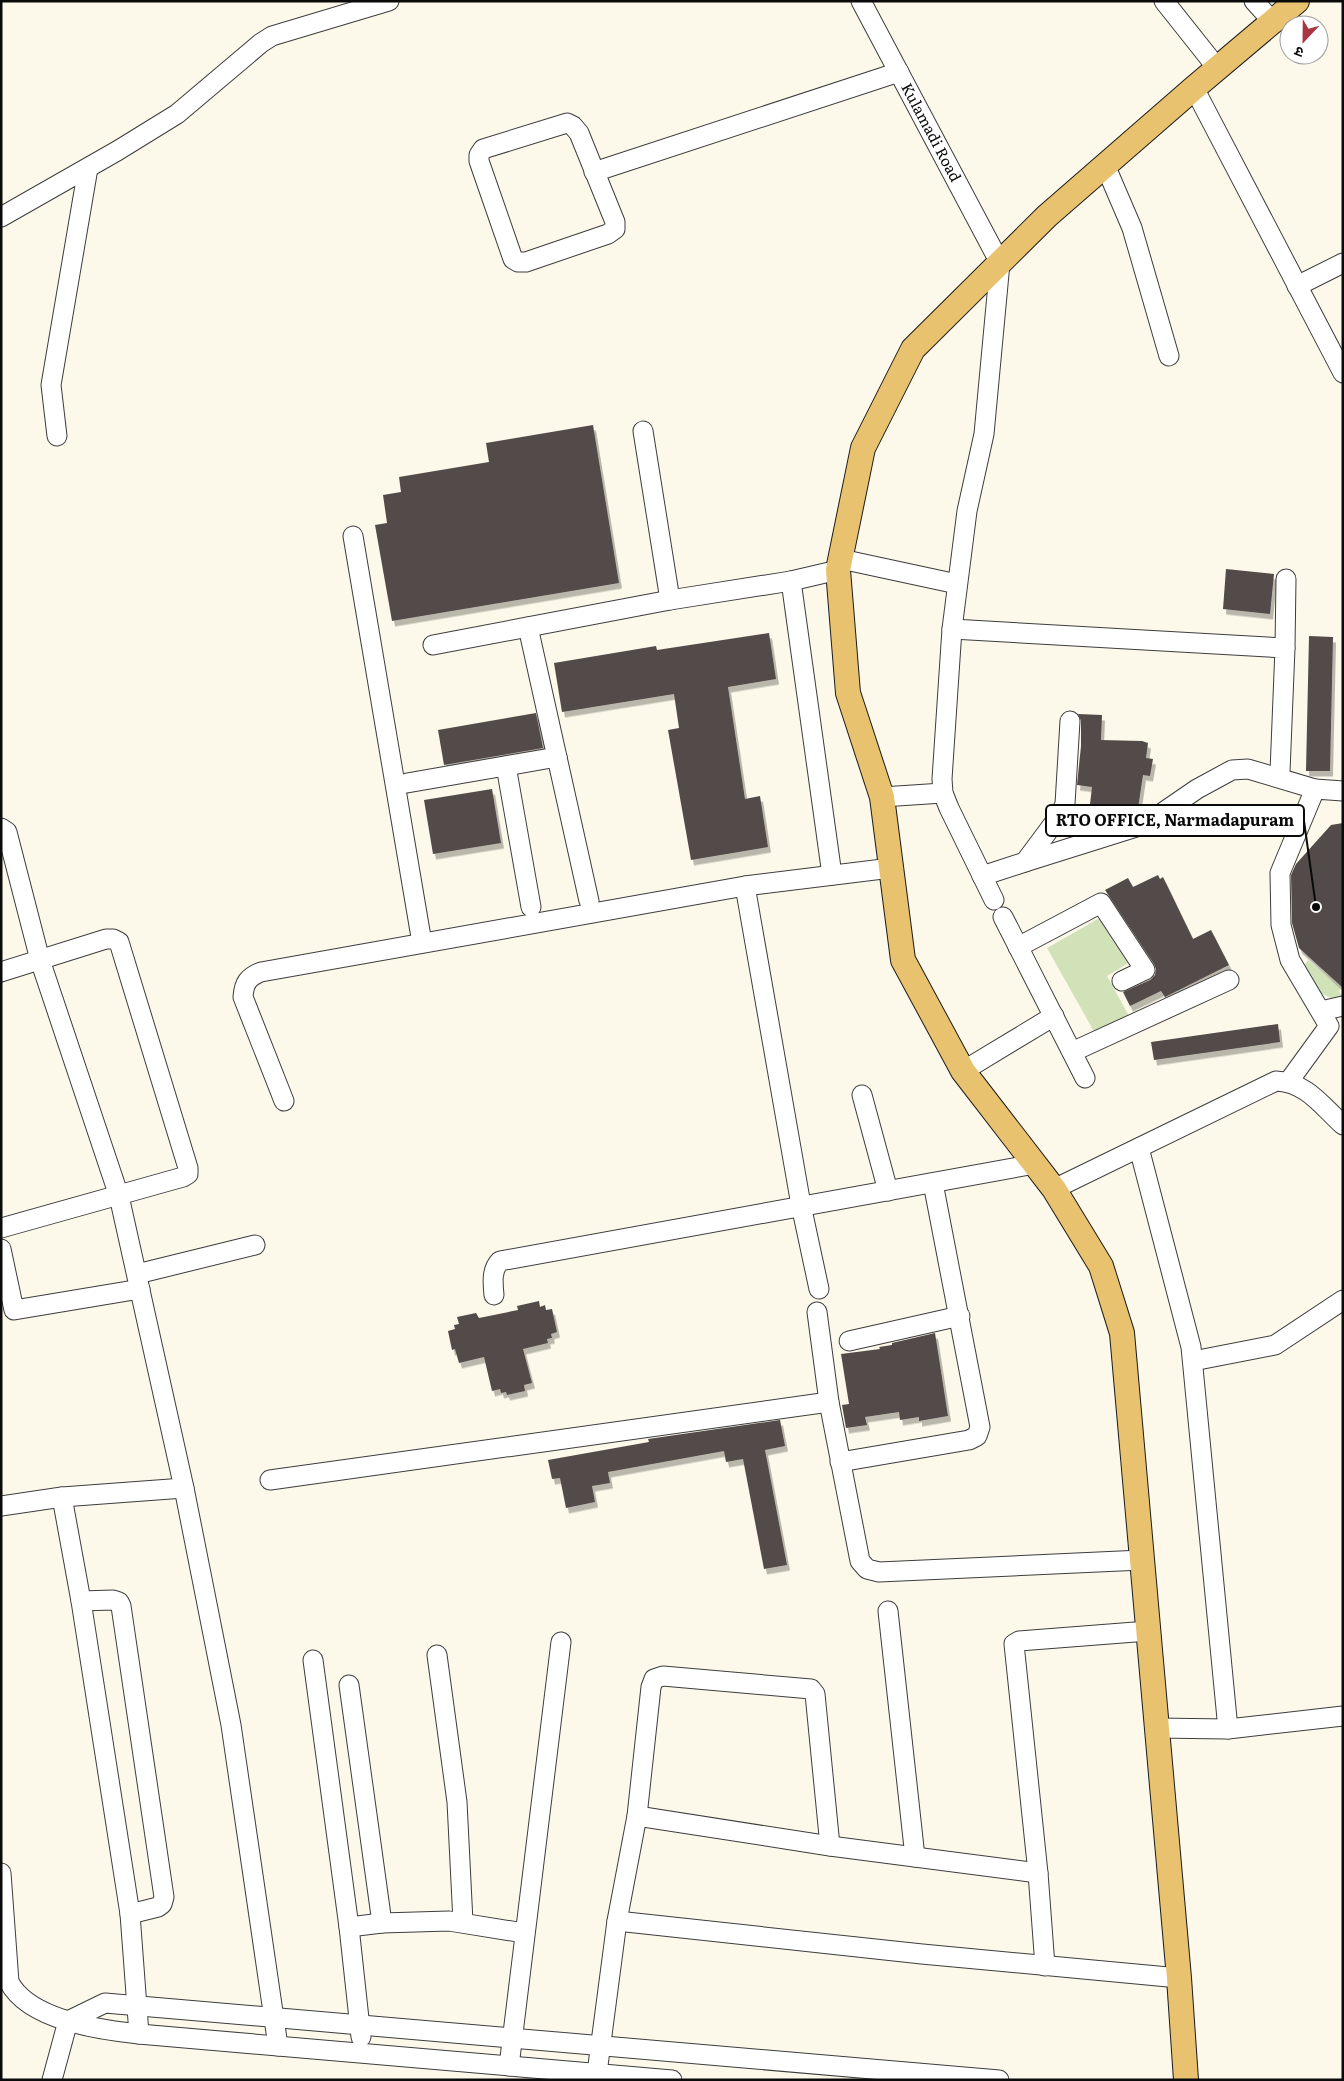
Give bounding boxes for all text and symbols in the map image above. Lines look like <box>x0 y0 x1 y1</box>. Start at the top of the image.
north arrow <box>1279 15 1329 65</box>
text: उ <box>1290 42 1306 64</box>
street label: Kulamadi Road <box>896 78 968 186</box>
callout: RTO OFFICE, Narmadapuram <box>1046 805 1304 836</box>
text: RTO OFFICE, Narmadapuram <box>1056 807 1294 831</box>

